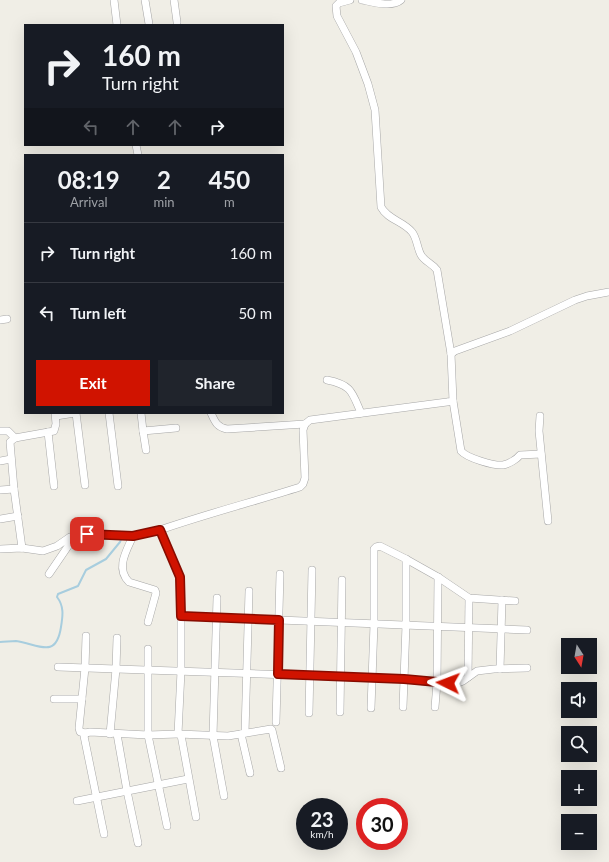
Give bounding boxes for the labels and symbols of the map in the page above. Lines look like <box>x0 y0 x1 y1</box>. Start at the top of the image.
pin <box>70 517 104 551</box>
north arrow <box>561 638 597 674</box>
position arrow <box>427 662 469 704</box>
speed limit sign: 30 <box>356 798 408 850</box>

